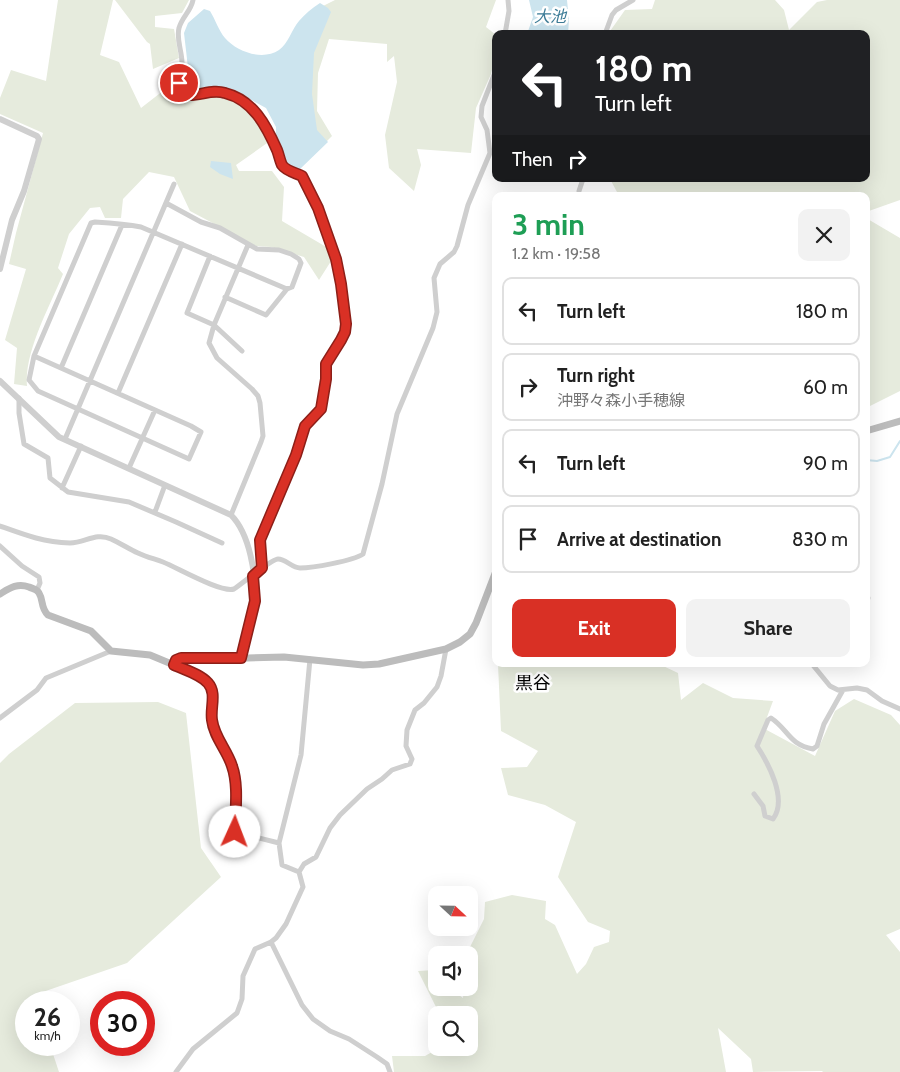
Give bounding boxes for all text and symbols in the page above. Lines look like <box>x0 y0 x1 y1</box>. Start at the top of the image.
water label: 大池 <box>534 7 568 26</box>
text: 180 m <box>595 47 692 90</box>
icon: left <box>512 50 577 115</box>
pin <box>158 62 200 104</box>
icon: arrive <box>165 69 193 97</box>
text: Turn left <box>595 90 672 117</box>
icon: right <box>563 145 591 173</box>
text: Then <box>512 148 553 171</box>
text: 3 min <box>512 206 585 243</box>
button: close <box>798 209 850 261</box>
text: 1.2 km · 19:58 <box>512 244 601 263</box>
icon: left <box>514 297 542 325</box>
text: Turn left <box>557 300 625 323</box>
text: 180 m <box>796 300 848 323</box>
text: Turn right <box>557 364 635 387</box>
icon: right <box>514 373 542 401</box>
text: 60 m <box>803 376 848 399</box>
text: 沖野々森小手穂線 <box>557 391 685 410</box>
icon: left <box>514 449 542 477</box>
text: Turn left <box>557 452 625 475</box>
text: 90 m <box>803 452 848 475</box>
icon: arrive <box>514 525 542 553</box>
text: Arrive at destination <box>557 528 721 551</box>
text: 830 m <box>792 528 848 551</box>
button: Exit <box>512 599 676 657</box>
button: Share <box>686 599 850 657</box>
district label: 黒谷 <box>515 672 551 694</box>
position arrow <box>208 805 260 857</box>
north arrow <box>428 886 478 936</box>
map controls <box>428 886 478 1056</box>
button: sound <box>428 946 478 996</box>
speed limit sign: 30 <box>90 991 155 1056</box>
text: 26 <box>34 1002 61 1032</box>
button: search <box>428 1006 478 1056</box>
text: km/h <box>34 1028 61 1043</box>

